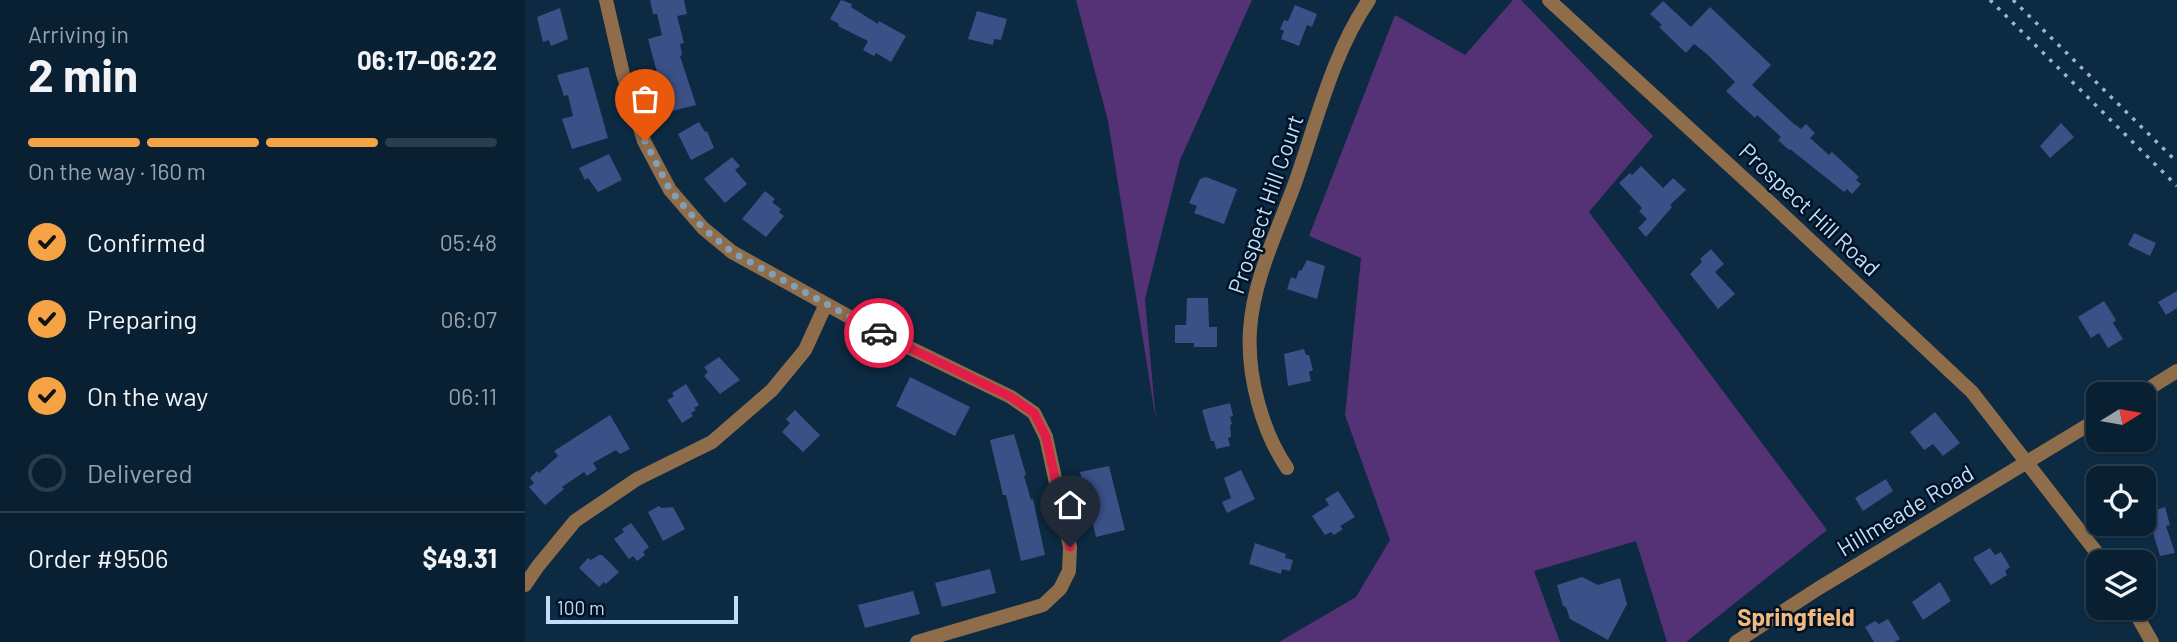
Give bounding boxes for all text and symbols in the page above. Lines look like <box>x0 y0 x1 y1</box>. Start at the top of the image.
text: Arriving in <box>28 20 129 48</box>
text: 06:17–06:22 <box>357 44 497 75</box>
text: 2 min <box>28 46 138 101</box>
pin <box>615 69 675 141</box>
icon: bag <box>626 80 664 118</box>
street label: Prospect Hill Court <box>1221 111 1309 297</box>
street label: Prospect Hill Road <box>1734 137 1886 281</box>
text: On the way · 160 m <box>28 157 206 185</box>
icon: check <box>28 223 66 261</box>
text: Confirmed <box>87 226 206 257</box>
text: 05:48 <box>440 228 497 256</box>
courier <box>844 298 914 368</box>
icon: check <box>28 300 66 338</box>
text: Preparing <box>87 303 197 334</box>
text: 06:07 <box>440 305 497 333</box>
icon: car <box>860 314 898 352</box>
icon: check <box>28 377 66 415</box>
text: On the way <box>87 380 208 411</box>
text: 06:11 <box>448 382 497 410</box>
north arrow <box>2086 382 2156 452</box>
map controls <box>2086 382 2156 620</box>
text: Delivered <box>87 457 193 488</box>
street label: Hillmeade Road <box>1832 458 1978 562</box>
button: locate <box>2086 466 2156 536</box>
pin <box>1040 475 1100 547</box>
icon: home <box>1051 486 1089 524</box>
text: Order #9506 <box>28 542 168 573</box>
text: $49.31 <box>422 542 497 573</box>
button: layers <box>2086 550 2156 620</box>
scale bar <box>546 593 739 625</box>
text: 100 m <box>557 596 605 619</box>
district label: Springfield <box>1737 602 1855 631</box>

